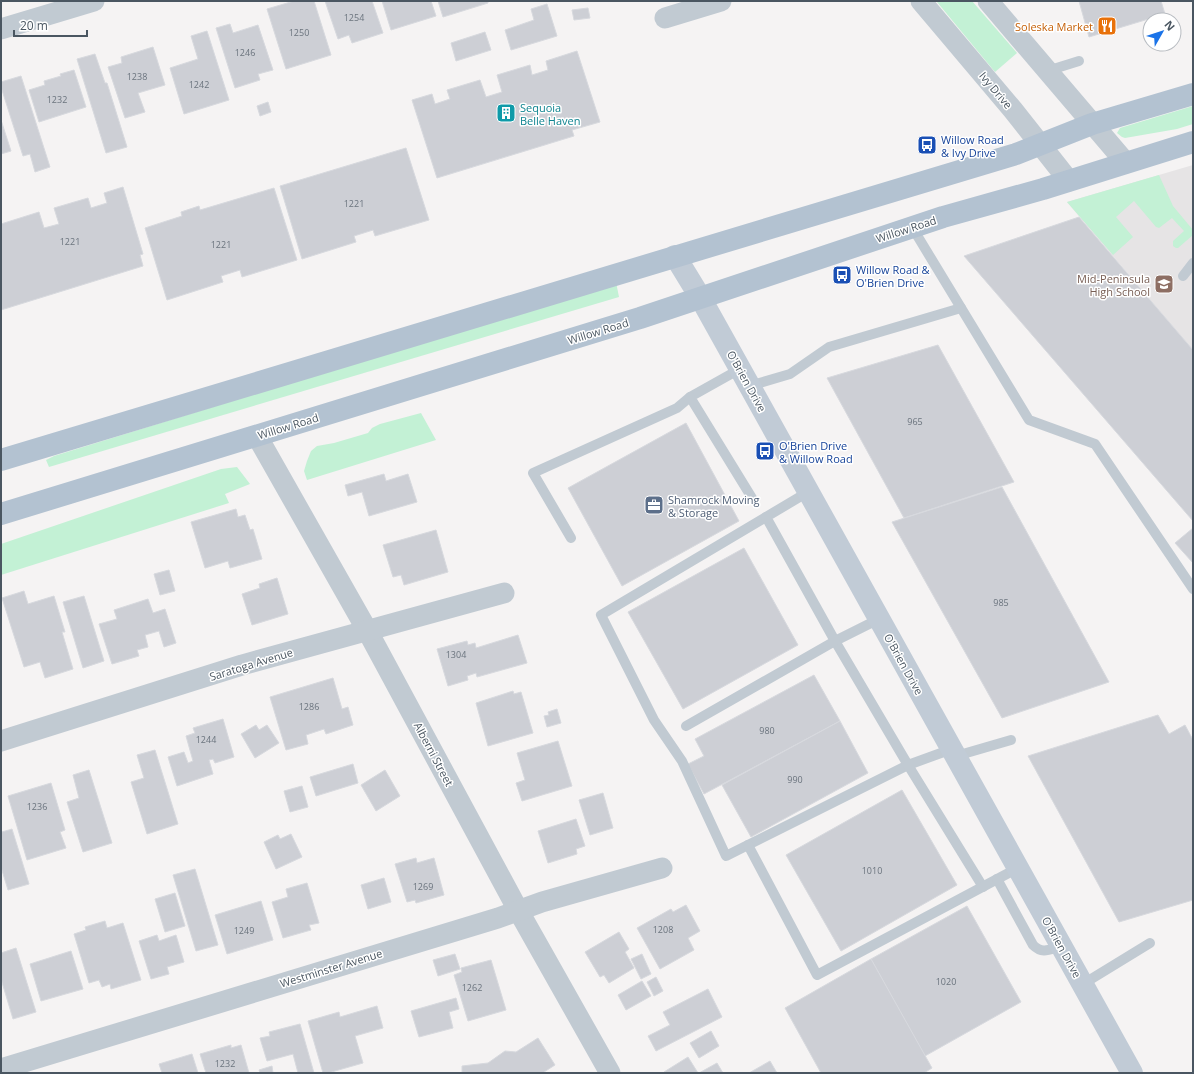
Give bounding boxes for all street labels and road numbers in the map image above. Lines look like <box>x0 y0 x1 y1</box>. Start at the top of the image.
street label: Ivy Drive <box>976 68 1016 112</box>
street label: Willow Road <box>874 212 938 246</box>
street label: Willow Road <box>566 315 630 347</box>
street label: O'Brien Drive <box>724 348 770 414</box>
street label: Willow Road <box>256 410 320 442</box>
street label: O'Brien Drive <box>881 631 927 697</box>
street label: Saratoga Avenue <box>207 644 295 684</box>
street label: Alberni Street <box>411 719 457 789</box>
street label: O'Brien Drive <box>1039 914 1085 980</box>
street label: Westminster Avenue <box>278 945 384 991</box>

